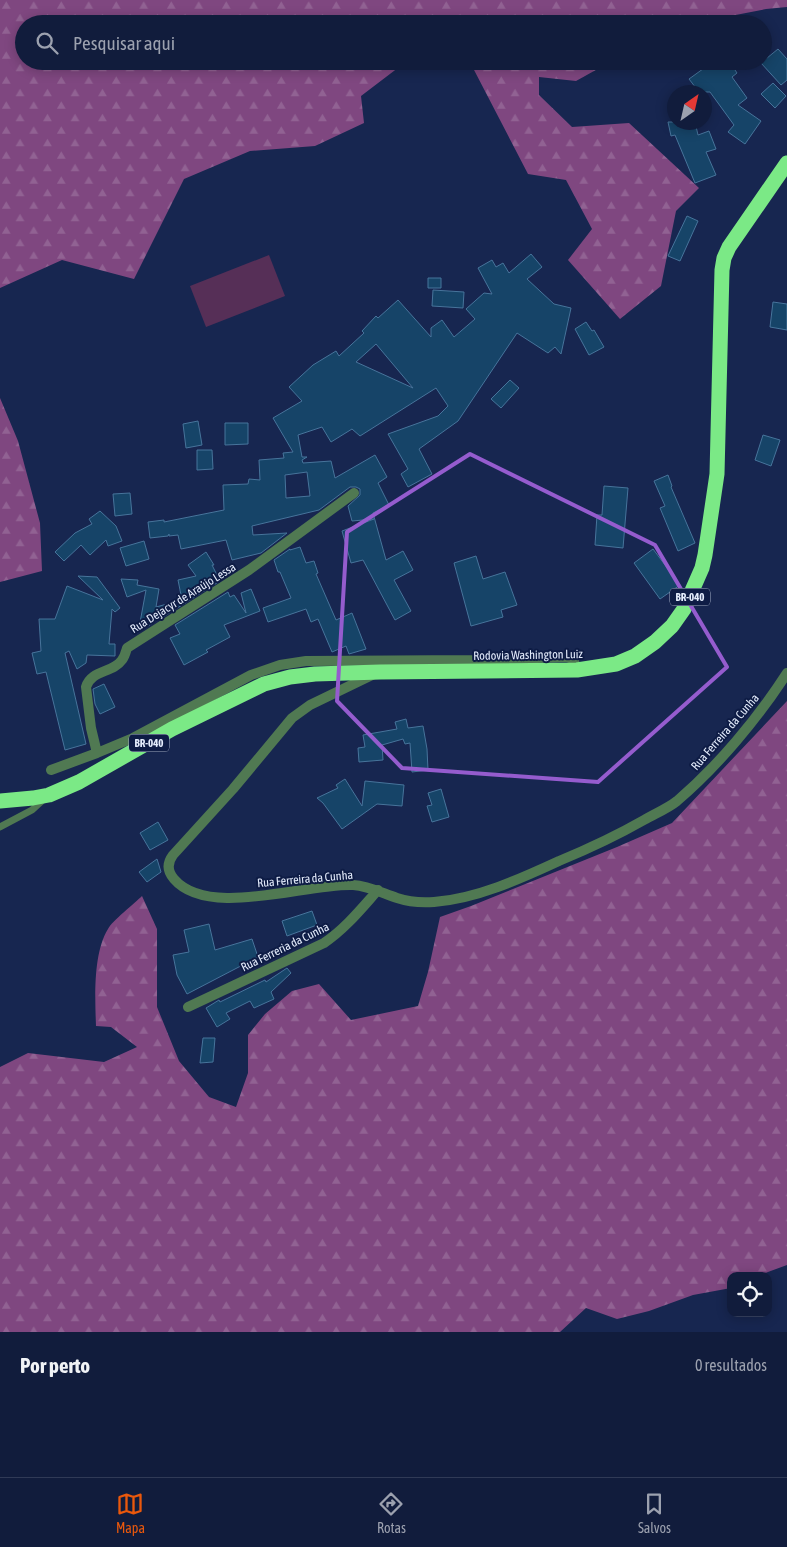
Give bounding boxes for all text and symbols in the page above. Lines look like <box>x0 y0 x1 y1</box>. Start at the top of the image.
search box <box>15 15 772 70</box>
icon: search <box>33 29 61 57</box>
text: Pesquisar aqui <box>73 32 175 54</box>
north arrow <box>667 85 712 130</box>
street label: Rua Dejacyr de Araújo Lessa <box>128 560 238 636</box>
road number: BR-040 <box>670 588 710 606</box>
street label: Rodovia Washington Luiz <box>473 647 584 663</box>
street label: Rua Ferreira da Cunha <box>688 691 762 773</box>
road number: BR-040 <box>129 734 169 751</box>
street label: Rua Ferreira da Cunha <box>256 868 354 890</box>
street label: Rua Ferreria da Cunha <box>239 920 331 974</box>
map controls <box>727 1272 772 1317</box>
button: locate <box>727 1272 772 1317</box>
text: Por perto <box>20 1353 90 1377</box>
text: 0 resultados <box>695 1356 767 1374</box>
tab: Mapa <box>116 1490 145 1536</box>
tab: Rotas <box>377 1490 406 1536</box>
tab: Salvos <box>638 1490 671 1536</box>

